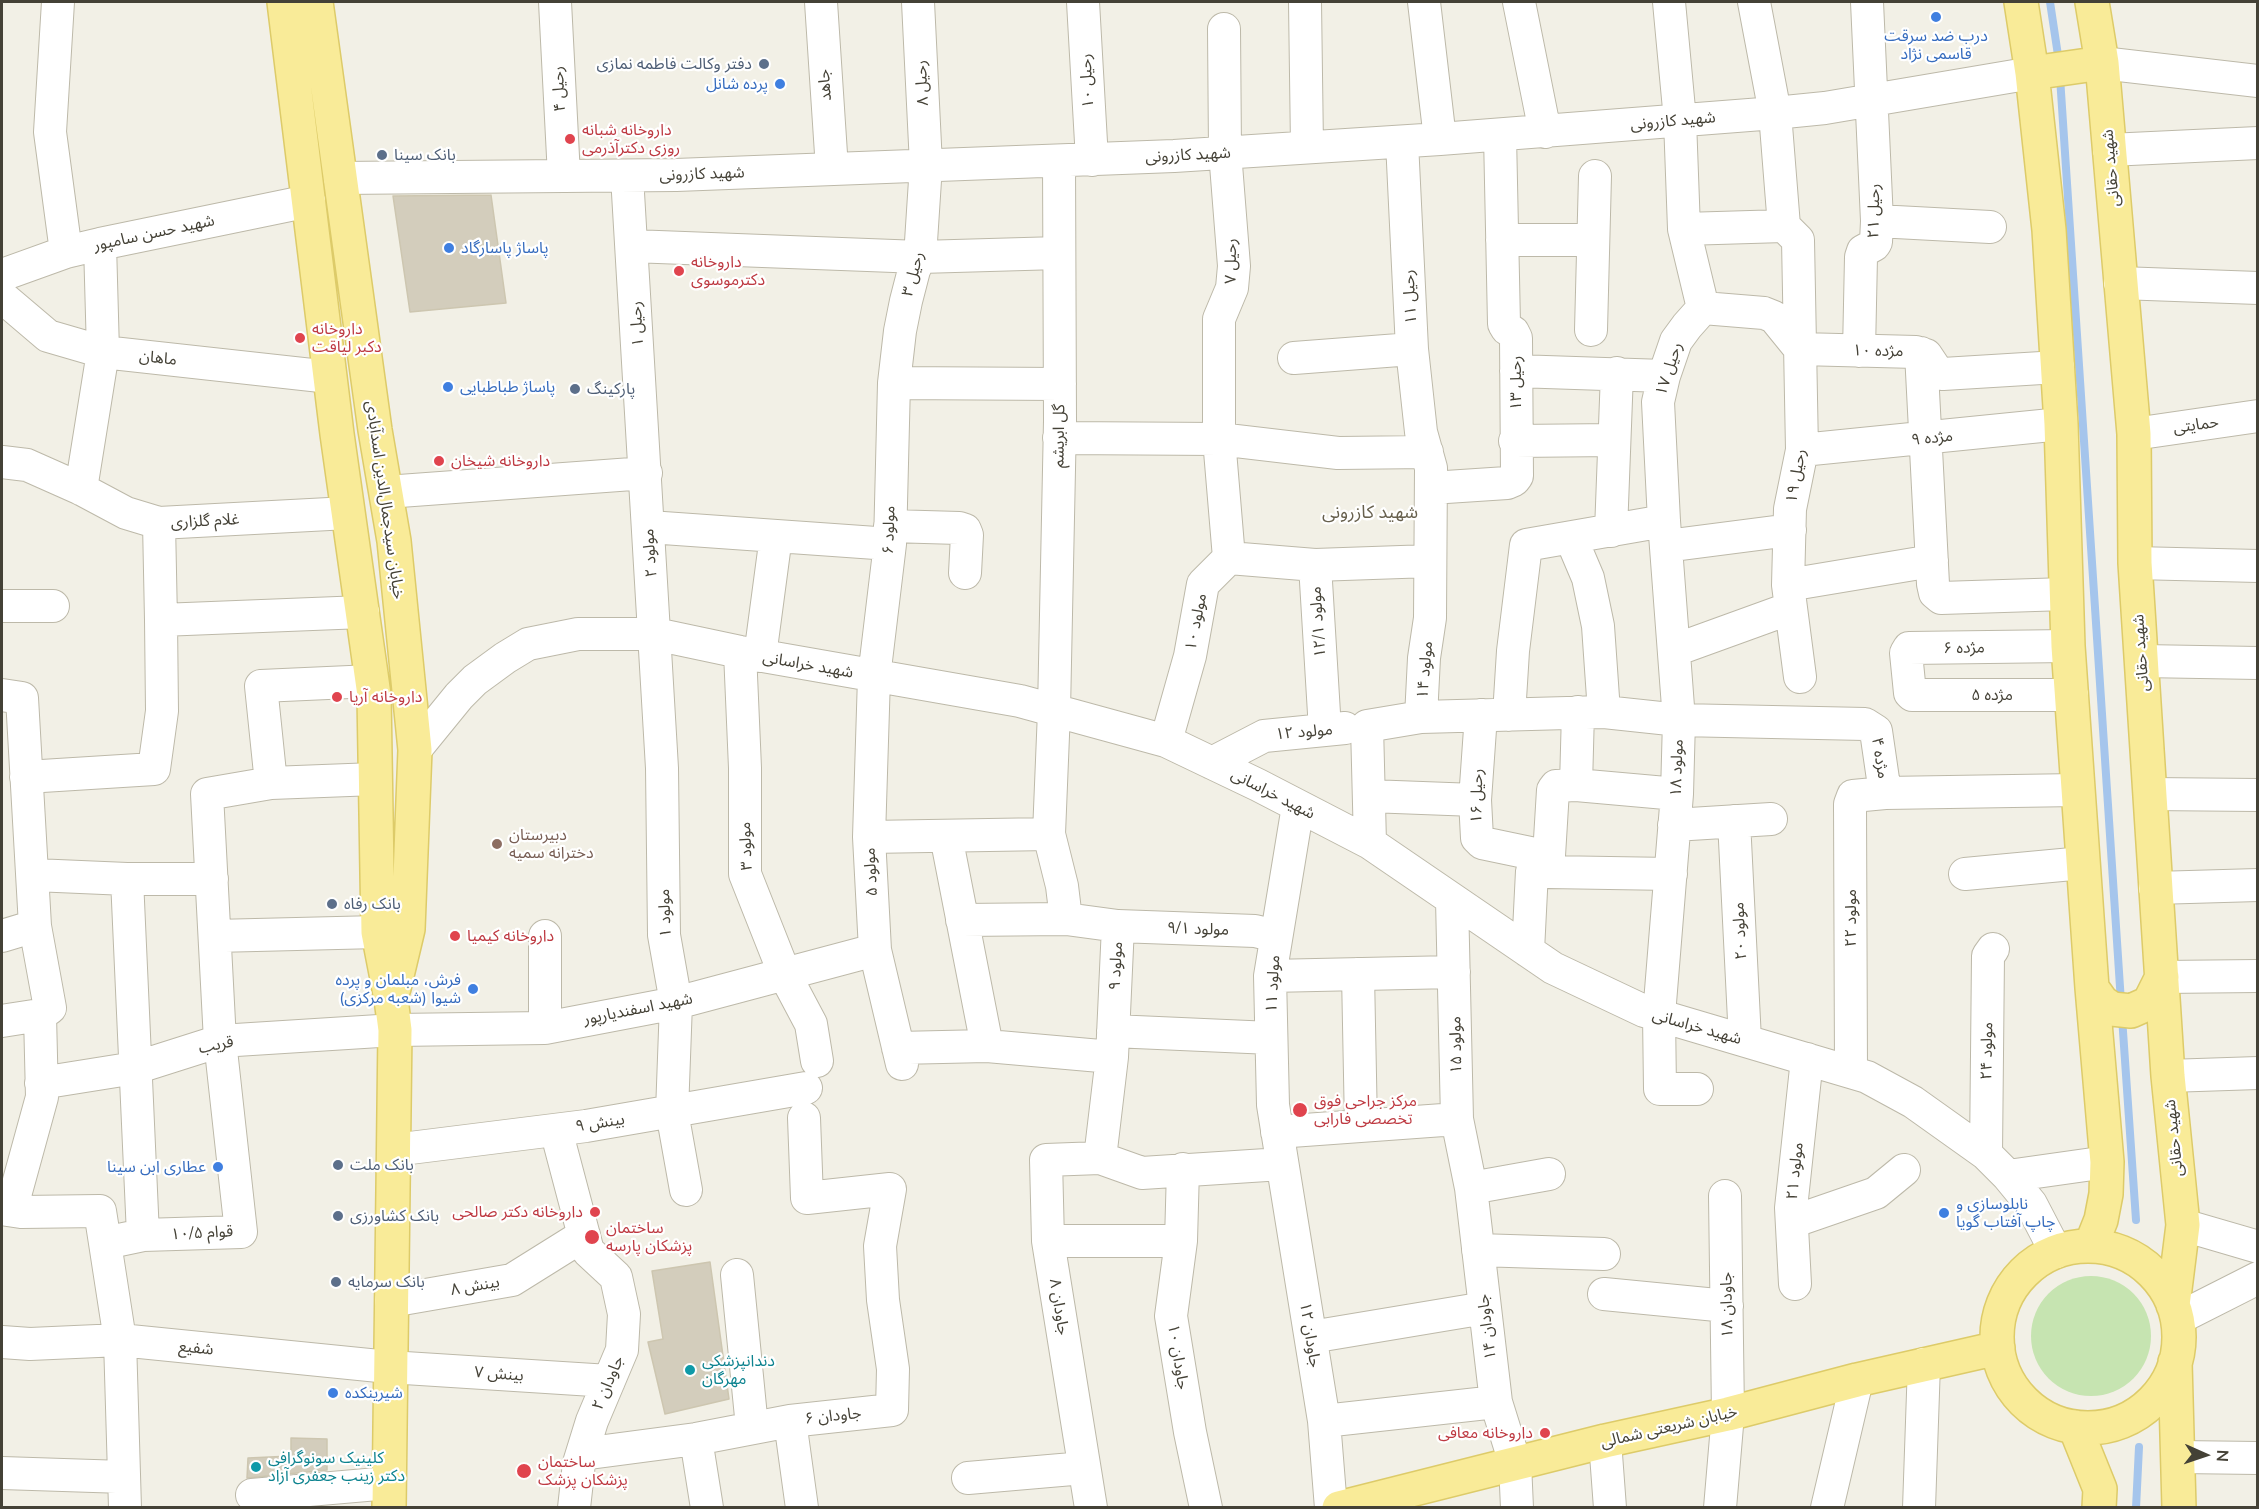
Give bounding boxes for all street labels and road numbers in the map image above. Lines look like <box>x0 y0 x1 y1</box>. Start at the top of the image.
street label: رحیل ۱۰ <box>1076 53 1098 109</box>
street label: رحیل ۸ <box>911 60 933 106</box>
street label: رحیل ۴ <box>548 66 570 112</box>
street label: جاهد <box>814 68 836 102</box>
street label: شهید کازرونی <box>1630 108 1716 134</box>
street label: شهید حقانی <box>2098 129 2124 207</box>
street label: شهید کازرونی <box>1145 143 1231 167</box>
street label: شهید کازرونی <box>659 163 745 185</box>
street label: رحیل ۲۱ <box>1864 183 1884 239</box>
street label: شهید حسن سامپور <box>92 211 216 255</box>
street label: رحیل ۷ <box>1221 238 1241 284</box>
street label: رحیل ۳ <box>898 249 928 299</box>
street label: رحیل ۱۱ <box>1399 269 1421 325</box>
street label: رحیل ۱ <box>626 301 648 347</box>
street label: رحیل ۱۷ <box>1651 340 1687 398</box>
street label: مژده ۱۰ <box>1852 341 1904 361</box>
street label: ماهان <box>138 346 178 370</box>
street label: رحیل ۱۳ <box>1506 356 1526 410</box>
street label: خیابان سیدجمال‌الدین اسدآبادی <box>362 400 408 600</box>
street label: گل ابریشم <box>1049 404 1069 468</box>
street label: حمایتی <box>2172 412 2220 438</box>
street label: مژده ۹ <box>1910 426 1954 450</box>
street label: رحیل ۱۹ <box>1782 447 1810 505</box>
street label: مولود ۶ <box>879 505 899 555</box>
street label: غلام گلزاری <box>170 510 240 532</box>
street label: مولود ۲ <box>639 528 661 578</box>
street label: مولود ۱۲/۱ <box>1306 586 1330 658</box>
street label: مولود ۱۰ <box>1181 592 1211 652</box>
street label: شهید حقانی <box>2129 614 2153 692</box>
street label: مژده ۶ <box>1943 638 1985 658</box>
street label: مولود ۱۴ <box>1413 640 1437 700</box>
street label: شهید خراسانی <box>761 648 855 682</box>
street label: مژده ۵ <box>1971 685 2013 705</box>
street label: مولود ۱۲ <box>1274 720 1334 744</box>
street label: مژده ۴ <box>1867 736 1893 780</box>
street label: مولود ۱۸ <box>1666 739 1688 797</box>
street label: شهید خراسانی <box>1228 765 1318 823</box>
street label: رحیل ۱۶ <box>1467 768 1487 824</box>
street label: مولود ۳ <box>736 821 756 871</box>
street label: مولود ۵ <box>860 847 882 897</box>
street label: مولود ۱ <box>655 888 675 938</box>
street label: مولود ۲۲ <box>1841 889 1861 947</box>
street label: مولود ۲۰ <box>1729 902 1751 960</box>
street label: مولود ۹/۱ <box>1167 918 1229 940</box>
street label: مولود ۹ <box>1105 941 1127 991</box>
street label: مولود ۱۱ <box>1262 955 1284 1013</box>
street label: شهید اسفندیارپور <box>582 989 694 1029</box>
street label: شهید خراسانی <box>1650 1005 1744 1049</box>
street label: مولود ۱۵ <box>1446 1016 1466 1074</box>
street label: مولود ۲۴ <box>1977 1022 1997 1080</box>
street label: قریب <box>197 1032 235 1058</box>
street label: شهید حقانی <box>2160 1099 2188 1177</box>
street label: بینش ۹ <box>574 1110 626 1136</box>
street label: مولود ۲۱ <box>1782 1141 1808 1201</box>
street label: قوام ۱۰/۵ <box>170 1222 234 1244</box>
street label: بینش ۸ <box>449 1272 501 1300</box>
street label: جاودان ۱۸ <box>1717 1272 1737 1338</box>
street label: جاودان ۸ <box>1045 1277 1073 1337</box>
street label: جاودان ۱۴ <box>1473 1293 1501 1361</box>
street label: جاودان ۱۲ <box>1295 1301 1325 1369</box>
street label: جاودان ۱۰ <box>1163 1323 1193 1391</box>
street label: شفیع <box>178 1337 214 1359</box>
street label: جاودان ۲ <box>588 1353 628 1413</box>
street label: بینش ۷ <box>474 1363 524 1385</box>
street label: خیابان شریعتی شمالی <box>1599 1402 1739 1452</box>
street label: جاودان ۶ <box>804 1403 862 1429</box>

